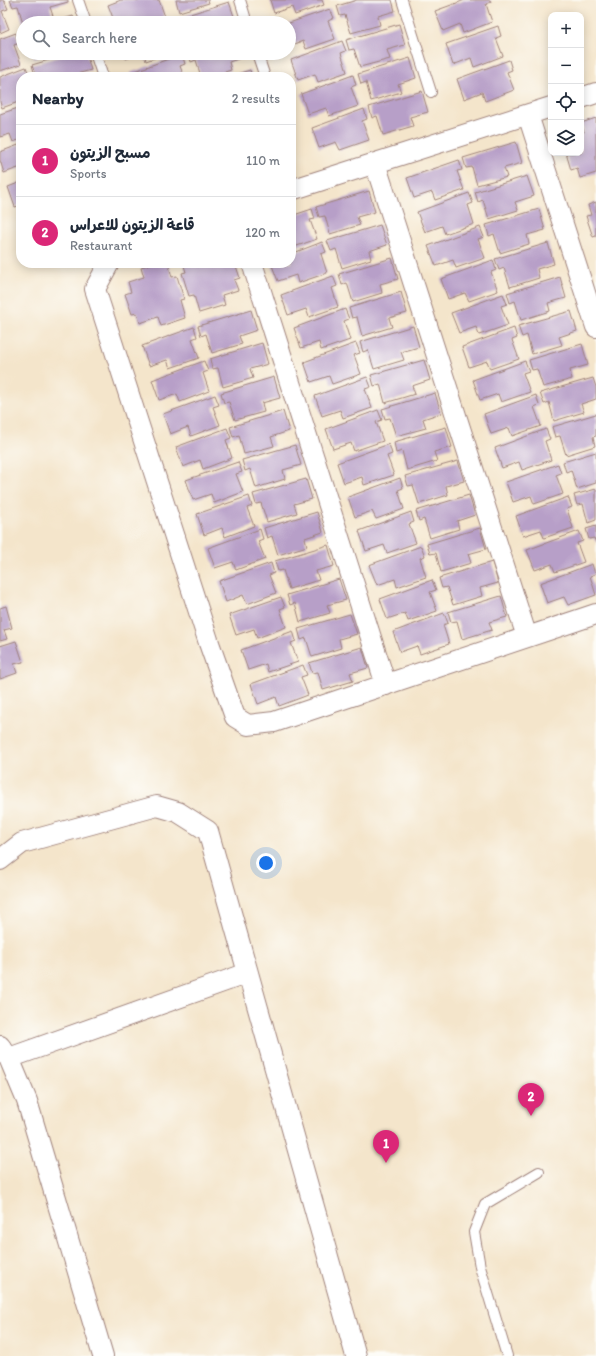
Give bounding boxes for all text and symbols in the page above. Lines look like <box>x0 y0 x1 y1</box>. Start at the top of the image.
map controls <box>548 12 584 156</box>
button: + <box>548 12 584 48</box>
search box <box>16 16 296 60</box>
icon: search <box>30 27 52 49</box>
text: Search here <box>62 29 137 47</box>
button: − <box>548 48 584 84</box>
button: locate <box>548 84 584 120</box>
text: Nearby <box>32 88 84 108</box>
text: 2 results <box>232 91 280 106</box>
button: layers <box>548 120 584 156</box>
text: مسبح الزيتون <box>70 144 150 162</box>
text: 1 <box>42 153 48 168</box>
text: 110 m <box>246 153 280 168</box>
text: Sports <box>70 166 106 181</box>
text: قاعة الزيتون للاعراس <box>70 216 195 234</box>
text: 2 <box>42 225 48 240</box>
text: 120 m <box>245 225 280 240</box>
text: Restaurant <box>70 238 132 253</box>
your location <box>256 853 276 873</box>
pin: 2 <box>518 1083 544 1116</box>
pin: 1 <box>373 1130 399 1163</box>

